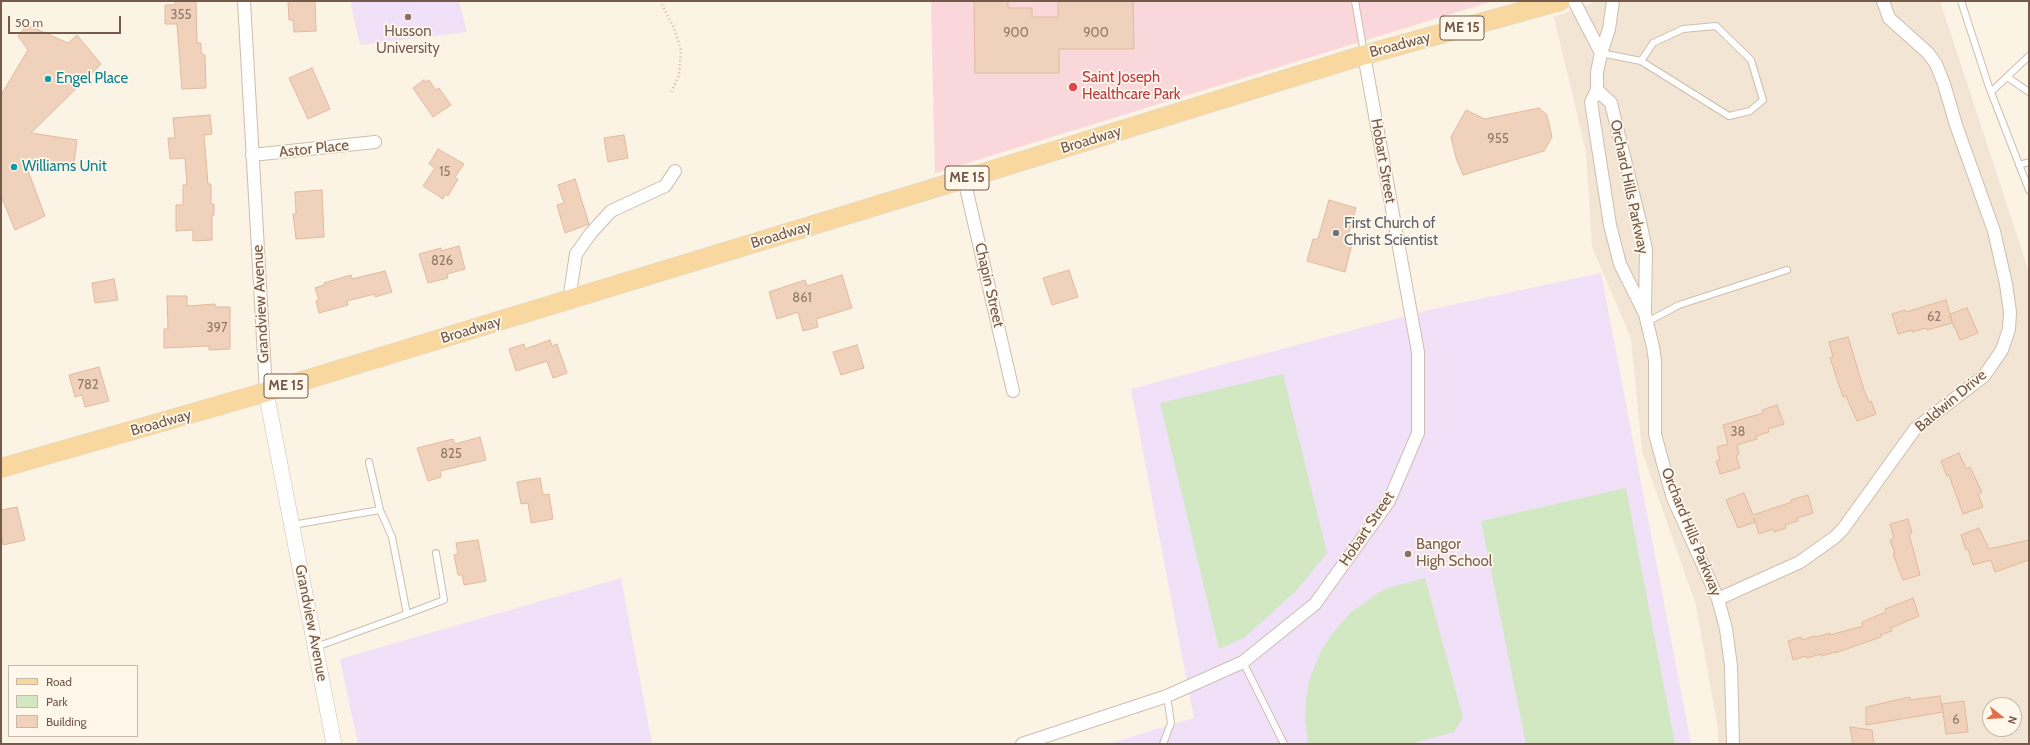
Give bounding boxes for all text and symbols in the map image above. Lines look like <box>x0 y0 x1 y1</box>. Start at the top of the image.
house number: 355 <box>170 7 192 23</box>
scale bar <box>10 8 123 34</box>
marker: Husson University <box>403 12 413 22</box>
text: 50 m <box>15 15 43 30</box>
road number: ME 15 <box>1440 16 1484 40</box>
place label: Husson University <box>376 23 440 58</box>
house number: 900 <box>1003 25 1029 41</box>
house number: 900 <box>1083 25 1109 41</box>
street label: Broadway <box>1367 28 1433 62</box>
place label: Saint Joseph Healthcare Park <box>1082 69 1181 104</box>
place label: Engel Place <box>56 70 128 88</box>
marker: Engel Place <box>43 74 53 84</box>
marker: Saint Joseph Healthcare Park <box>1067 81 1079 93</box>
street label: Hobart Street <box>1367 117 1399 205</box>
street label: Orchard Hills Parkway <box>1606 118 1652 256</box>
street label: Broadway <box>1058 122 1124 158</box>
house number: 955 <box>1487 131 1509 147</box>
street label: Astor Place <box>278 136 350 162</box>
place label: Williams Unit <box>22 158 107 176</box>
marker: Williams Unit <box>9 162 19 172</box>
house number: 15 <box>439 164 451 180</box>
road number: ME 15 <box>945 166 989 190</box>
place label: First Church of Christ Scientist <box>1344 215 1438 250</box>
street label: Broadway <box>748 217 814 253</box>
marker: First Church of Christ Scientist <box>1331 228 1341 238</box>
street label: Chapin Street <box>971 241 1007 329</box>
street label: Grandview Avenue <box>249 244 273 364</box>
house number: 826 <box>431 253 453 269</box>
house number: 861 <box>792 290 812 306</box>
house number: 62 <box>1927 309 1941 325</box>
street label: Broadway <box>438 312 504 348</box>
house number: 397 <box>207 320 227 336</box>
street label: Baldwin Drive <box>1912 366 1990 436</box>
road number: ME 15 <box>264 374 308 398</box>
house number: 782 <box>77 377 99 393</box>
street label: Broadway <box>128 406 194 440</box>
house number: 38 <box>1731 424 1745 440</box>
house number: 825 <box>440 446 462 462</box>
street label: Orchard Hills Parkway <box>1657 465 1725 599</box>
street label: Hobart Street <box>1336 488 1398 570</box>
place label: Bangor High School <box>1416 536 1492 571</box>
marker: Bangor High School <box>1403 549 1413 559</box>
street label: Grandview Avenue <box>291 563 331 683</box>
legend <box>8 665 138 737</box>
text: Road <box>46 674 72 689</box>
text: Park <box>46 694 68 709</box>
north arrow <box>1982 697 2022 737</box>
house number: 6 <box>1952 712 1960 728</box>
text: Building <box>46 714 87 729</box>
text: N <box>2005 714 2020 726</box>

